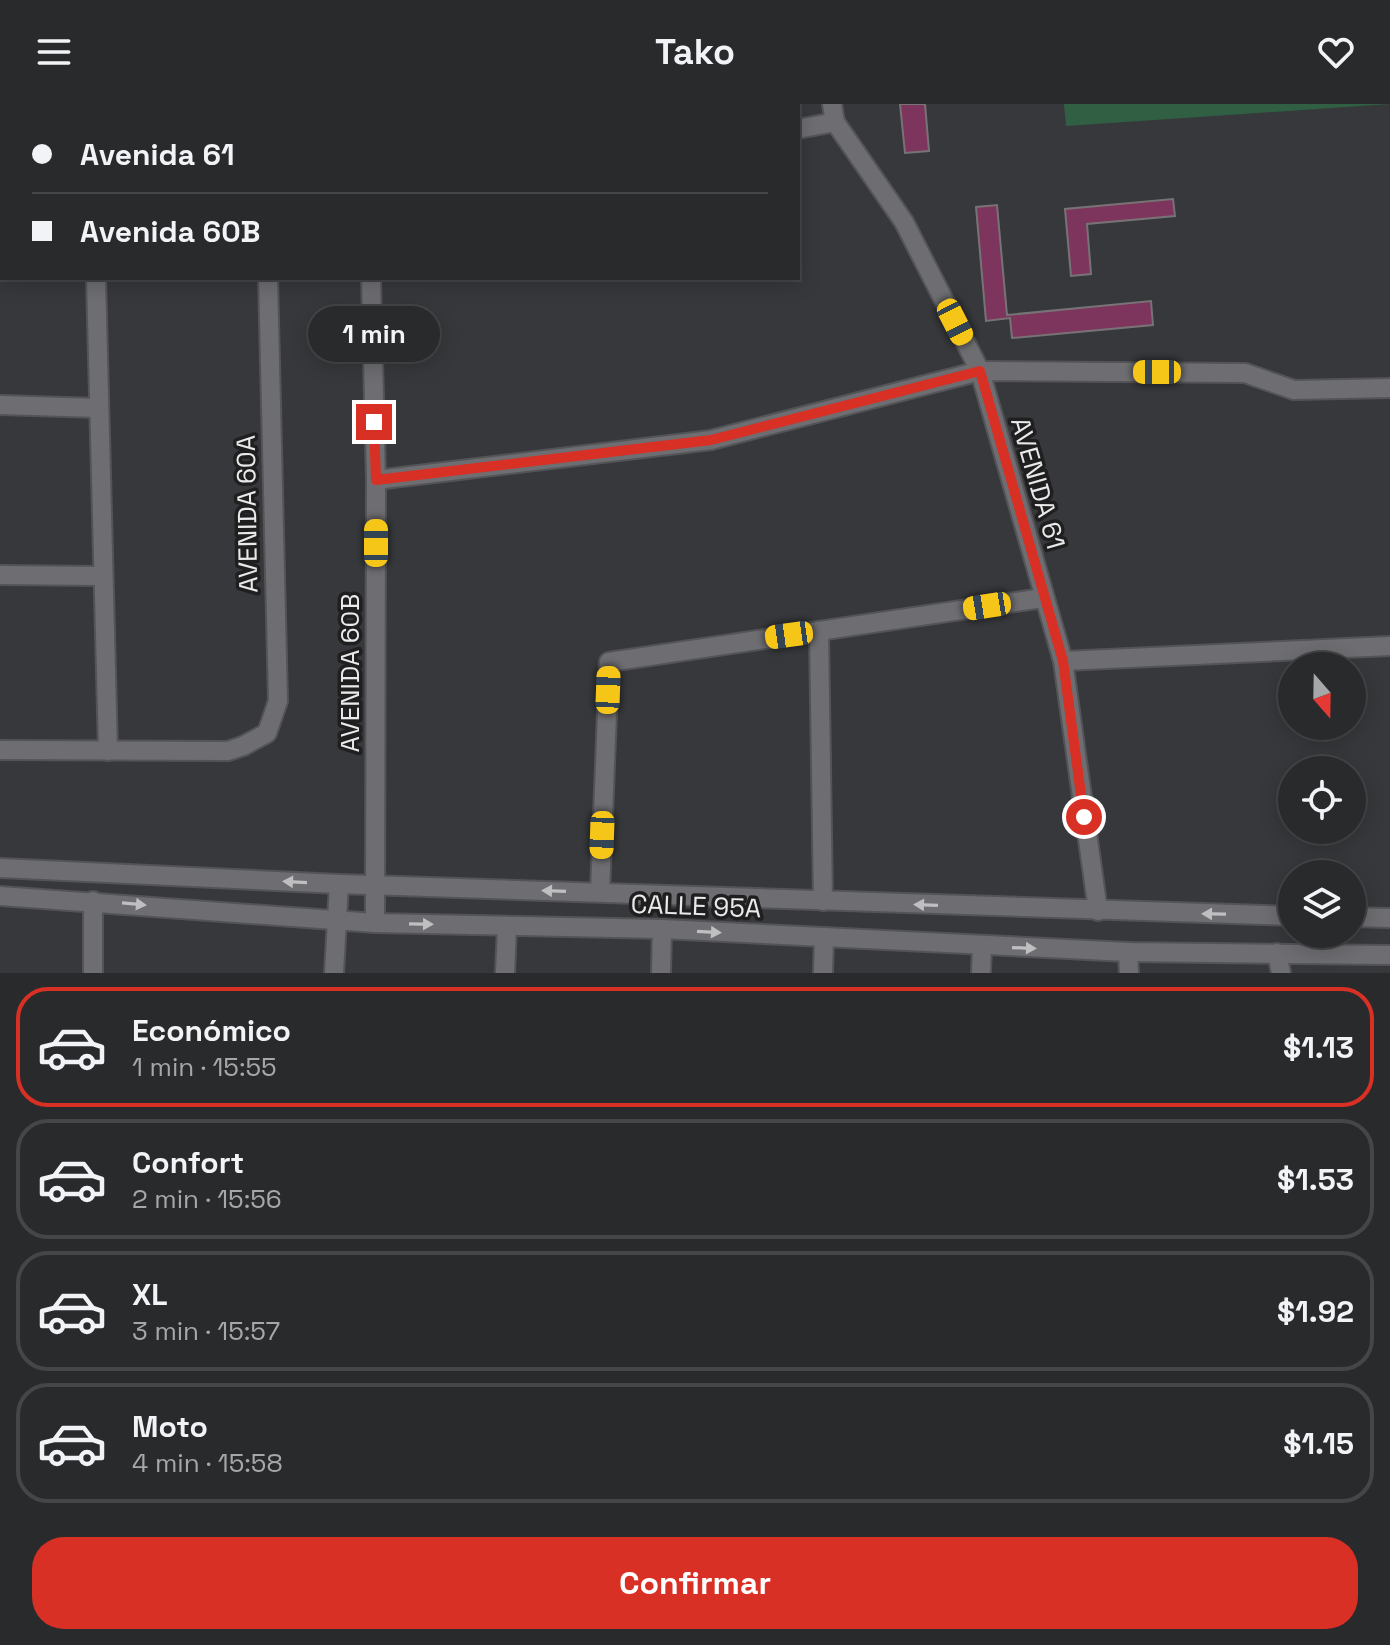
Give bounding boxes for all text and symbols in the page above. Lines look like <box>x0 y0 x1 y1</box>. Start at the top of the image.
text: Tako <box>655 29 735 75</box>
icon: menu <box>32 30 76 74</box>
icon: heart <box>1314 30 1358 74</box>
text: Avenida 61 <box>80 135 235 174</box>
text: Avenida 60B <box>80 212 261 251</box>
car <box>933 295 977 349</box>
callout: 1 min <box>308 306 440 362</box>
text: 1 min <box>342 317 406 351</box>
car <box>1133 360 1181 384</box>
route end <box>356 404 392 440</box>
street label: AVENIDA 61 <box>1003 413 1073 553</box>
street label: AVENIDA 60A <box>229 435 265 593</box>
car <box>364 519 388 567</box>
car <box>961 590 1013 622</box>
street label: AVENIDA 60B <box>333 594 367 752</box>
car <box>764 620 814 650</box>
north arrow <box>1278 652 1366 740</box>
map controls <box>1278 652 1366 948</box>
car <box>595 666 621 714</box>
button: locate <box>1278 756 1366 844</box>
route start <box>1066 799 1102 835</box>
car <box>589 811 615 859</box>
button: layers <box>1278 860 1366 948</box>
one-way arrow <box>282 875 307 888</box>
one-way arrow <box>541 884 566 897</box>
street label: CALLE 95A <box>630 887 762 925</box>
one-way arrow <box>122 898 147 911</box>
one-way arrow <box>913 898 938 911</box>
one-way arrow <box>1201 907 1226 920</box>
one-way arrow <box>409 918 434 931</box>
one-way arrow <box>697 925 722 938</box>
one-way arrow <box>1012 941 1037 954</box>
icon: car <box>36 1011 108 1083</box>
text: Económico <box>132 1011 291 1050</box>
text: $1.13 <box>1283 1028 1354 1067</box>
text: 1 min · 15:55 <box>132 1050 277 1084</box>
icon: car <box>36 1143 108 1215</box>
text: Confort <box>132 1143 244 1182</box>
text: $1.53 <box>1277 1160 1354 1199</box>
text: 2 min · 15:56 <box>132 1182 282 1216</box>
icon: car <box>36 1275 108 1347</box>
text: XL <box>132 1275 168 1314</box>
text: $1.92 <box>1277 1292 1354 1331</box>
text: 3 min · 15:57 <box>132 1314 280 1348</box>
icon: car <box>36 1407 108 1479</box>
text: Moto <box>132 1407 208 1446</box>
text: $1.15 <box>1283 1424 1354 1463</box>
text: 4 min · 15:58 <box>132 1446 283 1480</box>
button: Confirmar <box>32 1537 1358 1629</box>

